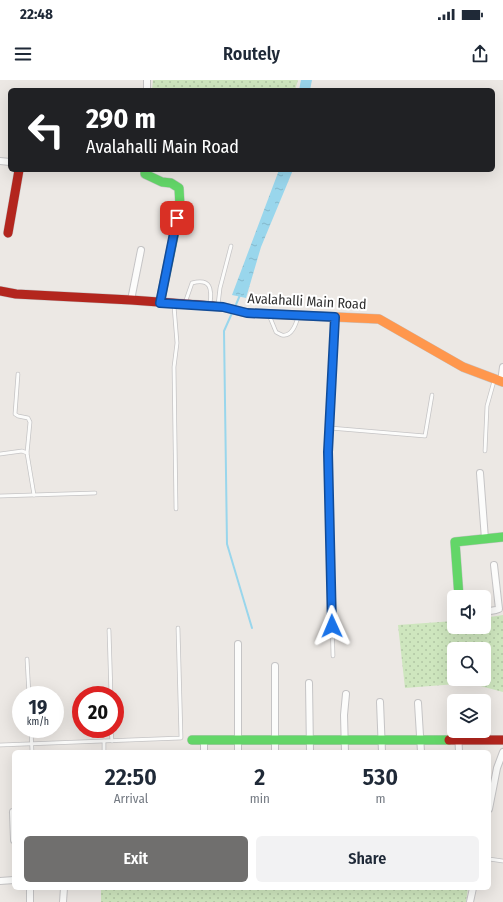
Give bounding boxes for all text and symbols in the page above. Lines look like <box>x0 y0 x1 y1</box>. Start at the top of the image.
text: 22:48 <box>20 5 53 23</box>
icon: menu <box>12 43 34 65</box>
text: Routely <box>223 43 280 65</box>
icon: share <box>469 43 491 65</box>
text: 290 m <box>86 102 156 135</box>
icon: left <box>20 104 72 156</box>
text: Avalahalli Main Road <box>86 136 239 158</box>
pin <box>160 201 194 235</box>
icon: arrive <box>166 207 188 229</box>
street label: Avalahalli Main Road <box>247 290 367 313</box>
map controls <box>447 590 491 738</box>
button: sound <box>447 590 491 634</box>
position arrow <box>311 605 353 647</box>
button: search <box>447 642 491 686</box>
speed limit sign: 20 <box>72 686 124 738</box>
button: layers <box>447 694 491 738</box>
text: 19 <box>29 695 47 719</box>
text: km/h <box>27 716 49 728</box>
text: 22:50 <box>105 763 157 791</box>
text: 2 <box>254 763 265 791</box>
text: 530 <box>363 763 398 791</box>
text: Arrival <box>114 791 148 806</box>
text: min <box>250 791 270 806</box>
text: m <box>375 791 385 806</box>
button: Exit <box>24 836 248 882</box>
button: Share <box>256 836 479 882</box>

